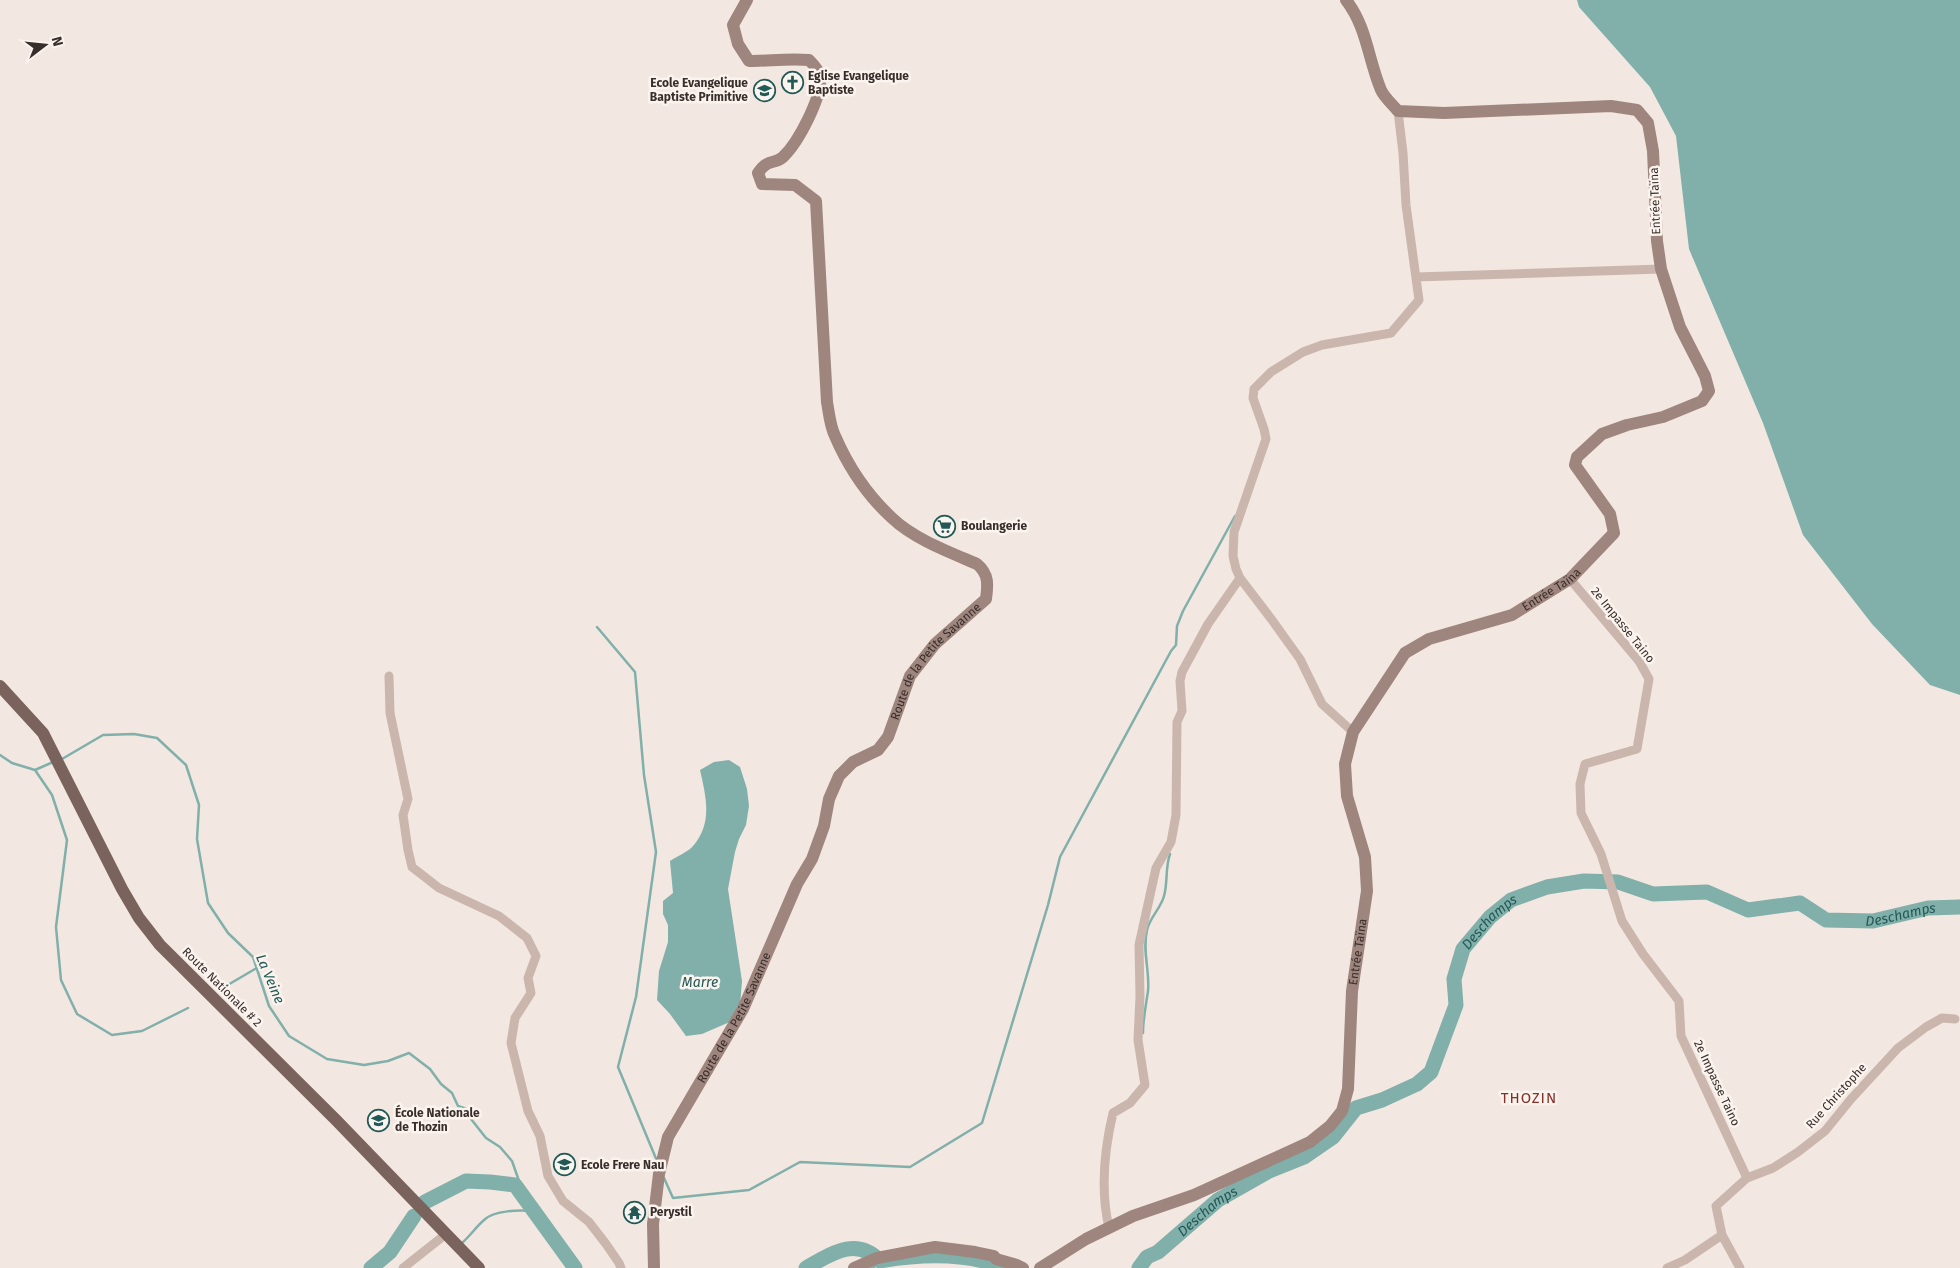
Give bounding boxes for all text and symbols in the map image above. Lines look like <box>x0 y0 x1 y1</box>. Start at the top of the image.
north arrow <box>20 20 70 70</box>
text: N <box>48 35 66 48</box>
place label: Eglise Evangelique Baptiste <box>808 69 909 97</box>
church icon: Eglise Evangelique Baptiste <box>780 71 804 95</box>
place label: Ecole Evangelique Baptiste Primitive <box>650 76 748 104</box>
school or university icon: Ecole Evangelique Baptiste Primitive <box>752 78 776 102</box>
street label: Entrée Taïna <box>1647 167 1663 235</box>
supermarket icon: Boulangerie <box>933 514 957 538</box>
place label: Boulangerie <box>961 519 1027 533</box>
street label: Entrée Taïna <box>1520 565 1584 614</box>
street label: 2e Impasse Taino <box>1588 584 1658 666</box>
street label: Route de la Petite Savanne <box>888 600 984 722</box>
water label: Deschamps <box>1458 890 1519 953</box>
water label: Deschamps <box>1865 899 1936 930</box>
street label: Entrée Taïna <box>1346 918 1370 986</box>
street label: Route Nationale # 2 <box>179 944 265 1030</box>
street label: Route de la Petite Savanne <box>694 950 774 1086</box>
water label: La Veine <box>252 952 288 1006</box>
water label: Marre <box>682 974 718 991</box>
street label: 2e Impasse Taino <box>1691 1038 1743 1128</box>
street label: Rue Christophe <box>1803 1060 1869 1132</box>
district label: THOZIN <box>1501 1089 1557 1107</box>
place label: École Nationale de Thozin <box>395 1104 480 1134</box>
school or university icon: École Nationale de Thozin <box>367 1108 391 1132</box>
school or university icon: Ecole Frere Nau <box>553 1153 577 1177</box>
place label: Ecole Frere Nau <box>581 1158 665 1172</box>
water label: Deschamps <box>1174 1182 1241 1240</box>
temple icon: Perystil <box>622 1200 646 1224</box>
place label: Perystil <box>650 1205 692 1219</box>

